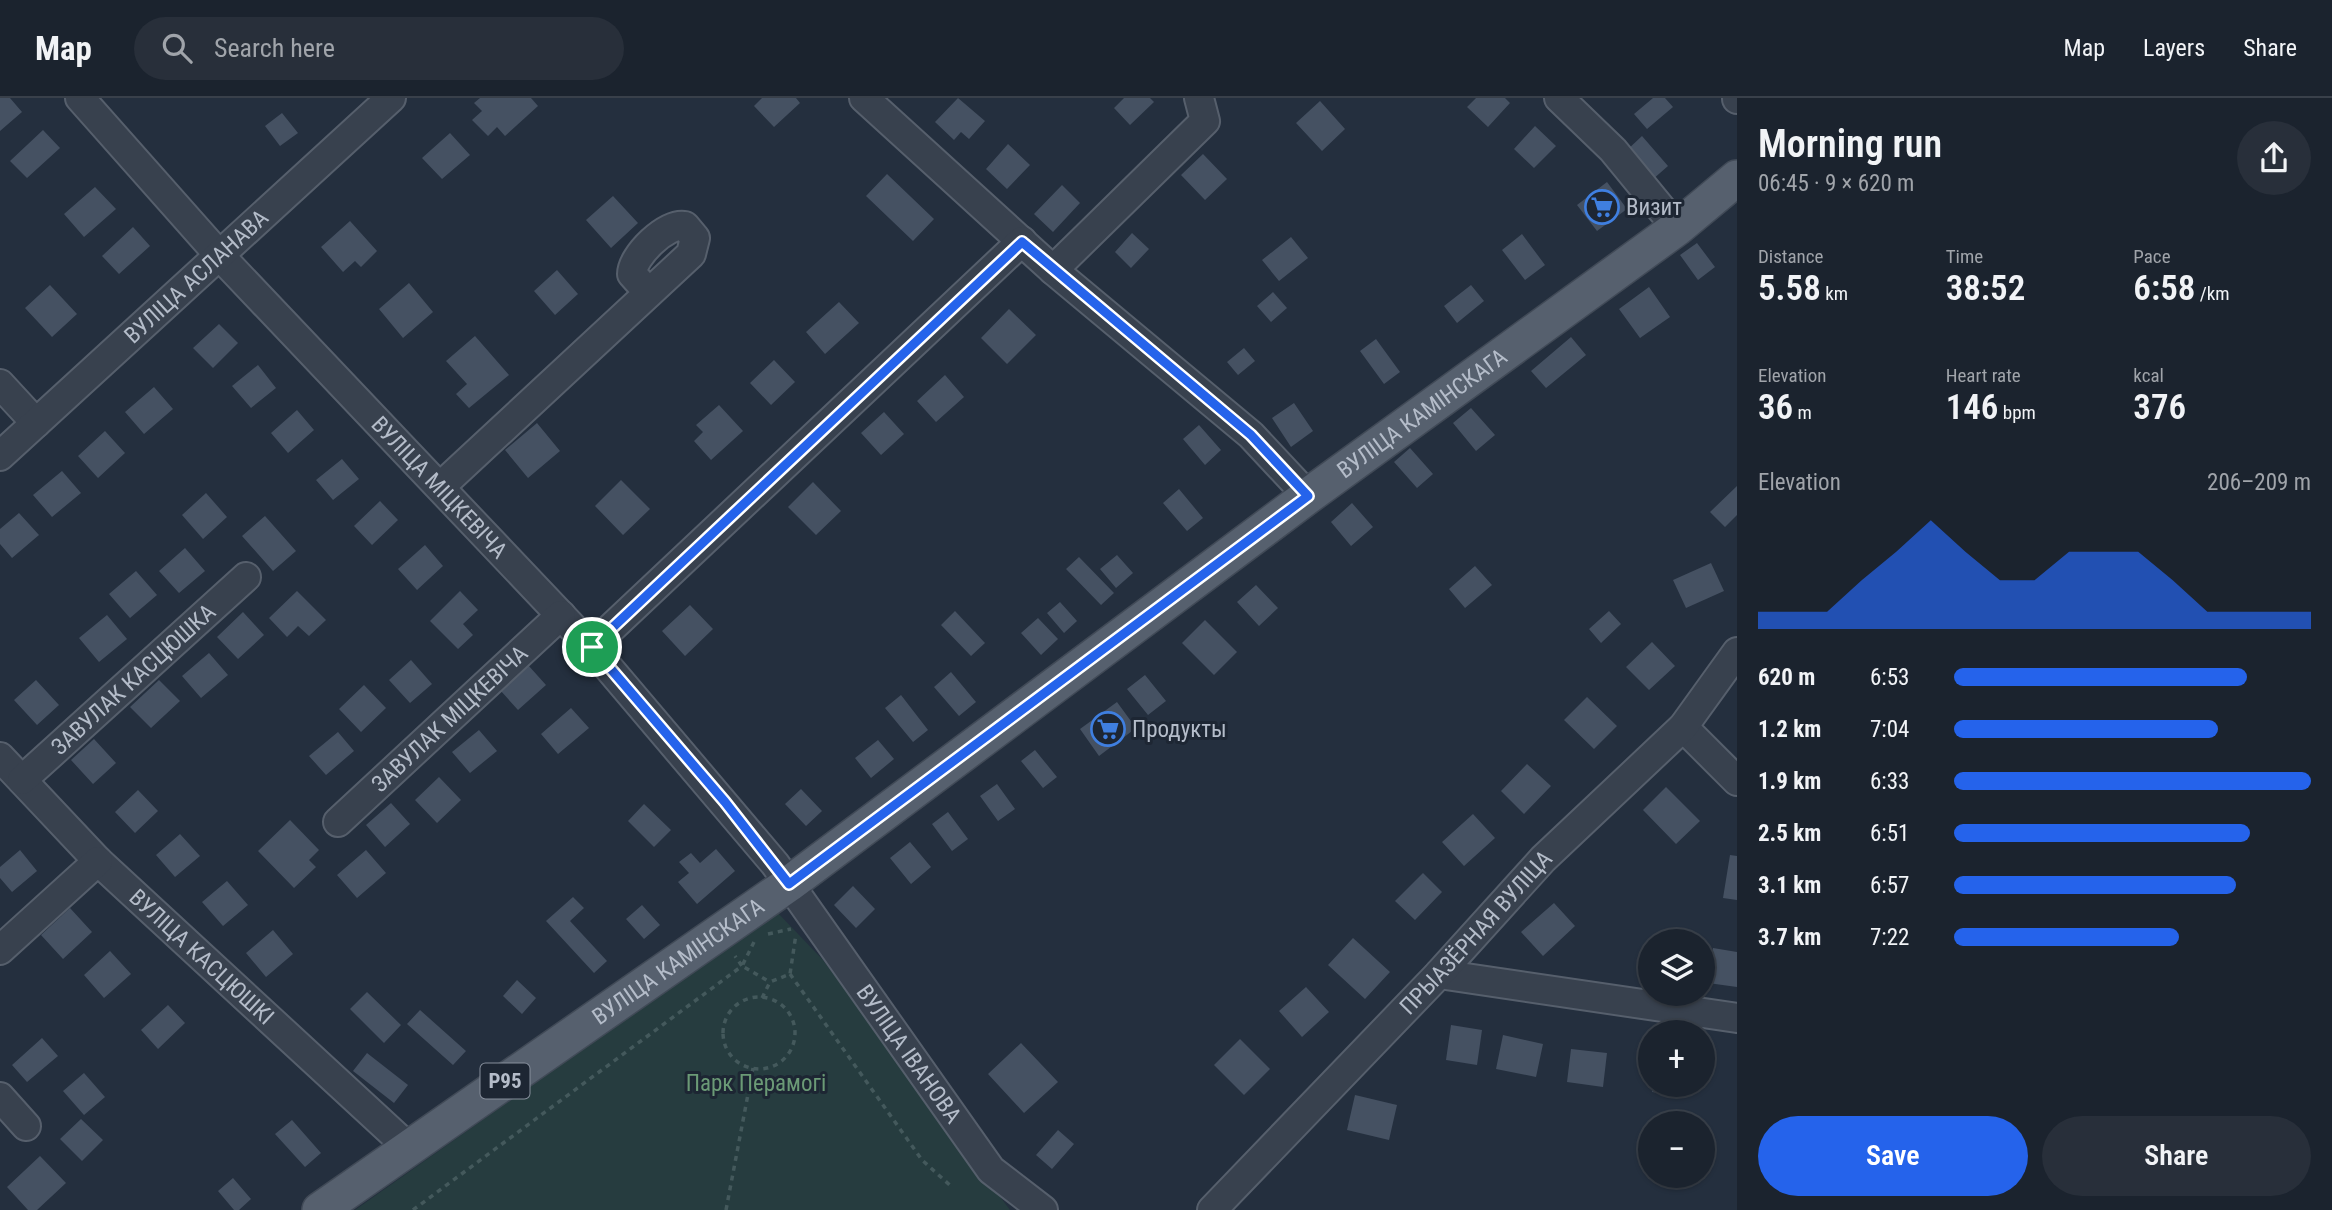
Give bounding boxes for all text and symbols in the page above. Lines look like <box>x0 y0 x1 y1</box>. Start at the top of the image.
search box <box>134 17 624 80</box>
text: Map <box>35 29 92 68</box>
icon: search <box>158 29 196 67</box>
text: Search here <box>214 33 335 63</box>
text: Map <box>2064 34 2105 62</box>
text: Layers <box>2143 34 2205 62</box>
text: Share <box>2243 34 2297 62</box>
button: share <box>2237 121 2311 195</box>
text: Morning run <box>1758 122 1942 166</box>
text: 06:45 · 9 × 620 m <box>1758 170 1914 197</box>
supermarket icon: Визит <box>1583 188 1621 226</box>
place label: Визит <box>1626 194 1682 221</box>
street label: ВУЛІЦА АСЛАНАВА <box>119 204 274 349</box>
text: Distance <box>1758 245 1823 268</box>
text: Time <box>1946 245 1983 268</box>
text: Pace <box>2133 245 2171 268</box>
text: 5.58 <box>1758 268 1821 309</box>
text: 38:52 <box>1946 268 2025 309</box>
text: 6:58 <box>2133 268 2195 309</box>
text: km <box>1821 282 1848 305</box>
text: /km <box>2195 282 2230 305</box>
street label: ВУЛІЦА КАМІНСКАГА <box>1332 343 1512 484</box>
text: Elevation <box>1758 364 1826 387</box>
text: Heart rate <box>1946 364 2021 387</box>
text: kcal <box>2133 364 2164 387</box>
text: 36 <box>1758 387 1793 428</box>
text: 146 <box>1946 387 1998 428</box>
text: 376 <box>2133 387 2186 428</box>
text: m <box>1793 401 1812 424</box>
text: bpm <box>1998 401 2036 424</box>
street label: ВУЛІЦА МІЦКЕВІЧА <box>366 411 513 564</box>
text: Elevation <box>1758 469 1841 496</box>
text: 206–209 m <box>2207 469 2311 496</box>
street label: ЗАВУЛАК КАСЦЮШКА <box>46 598 221 760</box>
pin <box>562 617 622 677</box>
icon: arrive <box>573 628 611 666</box>
street label: ЗАВУЛАК МІЦКЕВІЧА <box>366 640 533 798</box>
text: 620 m <box>1758 664 1815 691</box>
text: 6:53 <box>1870 664 1909 691</box>
supermarket icon: Продукты <box>1089 710 1127 748</box>
place label: Продукты <box>1132 716 1227 743</box>
text: 1.2 km <box>1758 716 1821 743</box>
text: 7:04 <box>1870 716 1909 743</box>
text: 1.9 km <box>1758 768 1821 795</box>
text: 6:33 <box>1870 768 1909 795</box>
text: 2.5 km <box>1758 820 1821 847</box>
text: 6:51 <box>1870 820 1909 847</box>
street label: ПРЫАЗЁРНАЯ ВУЛІЦА <box>1394 845 1557 1020</box>
text: 3.1 km <box>1758 872 1821 899</box>
text: 6:57 <box>1870 872 1909 899</box>
street label: ВУЛІЦА КАСЦЮШКІ <box>124 883 279 1030</box>
street label: ВУЛІЦА КАМІНСКАГА <box>587 892 769 1030</box>
text: 3.7 km <box>1758 924 1821 951</box>
text: 7:22 <box>1870 924 1909 951</box>
map controls <box>1638 929 1715 1188</box>
button: layers <box>1638 929 1715 1006</box>
street label: ВУЛІЦА ІВАНОВА <box>851 979 967 1128</box>
button: + <box>1638 1020 1715 1097</box>
road number: Р95 <box>480 1063 530 1098</box>
park label: Парк Перамогі <box>686 1070 826 1097</box>
button: − <box>1638 1111 1715 1188</box>
button: Save <box>1758 1116 2028 1196</box>
button: Share <box>2042 1116 2311 1196</box>

